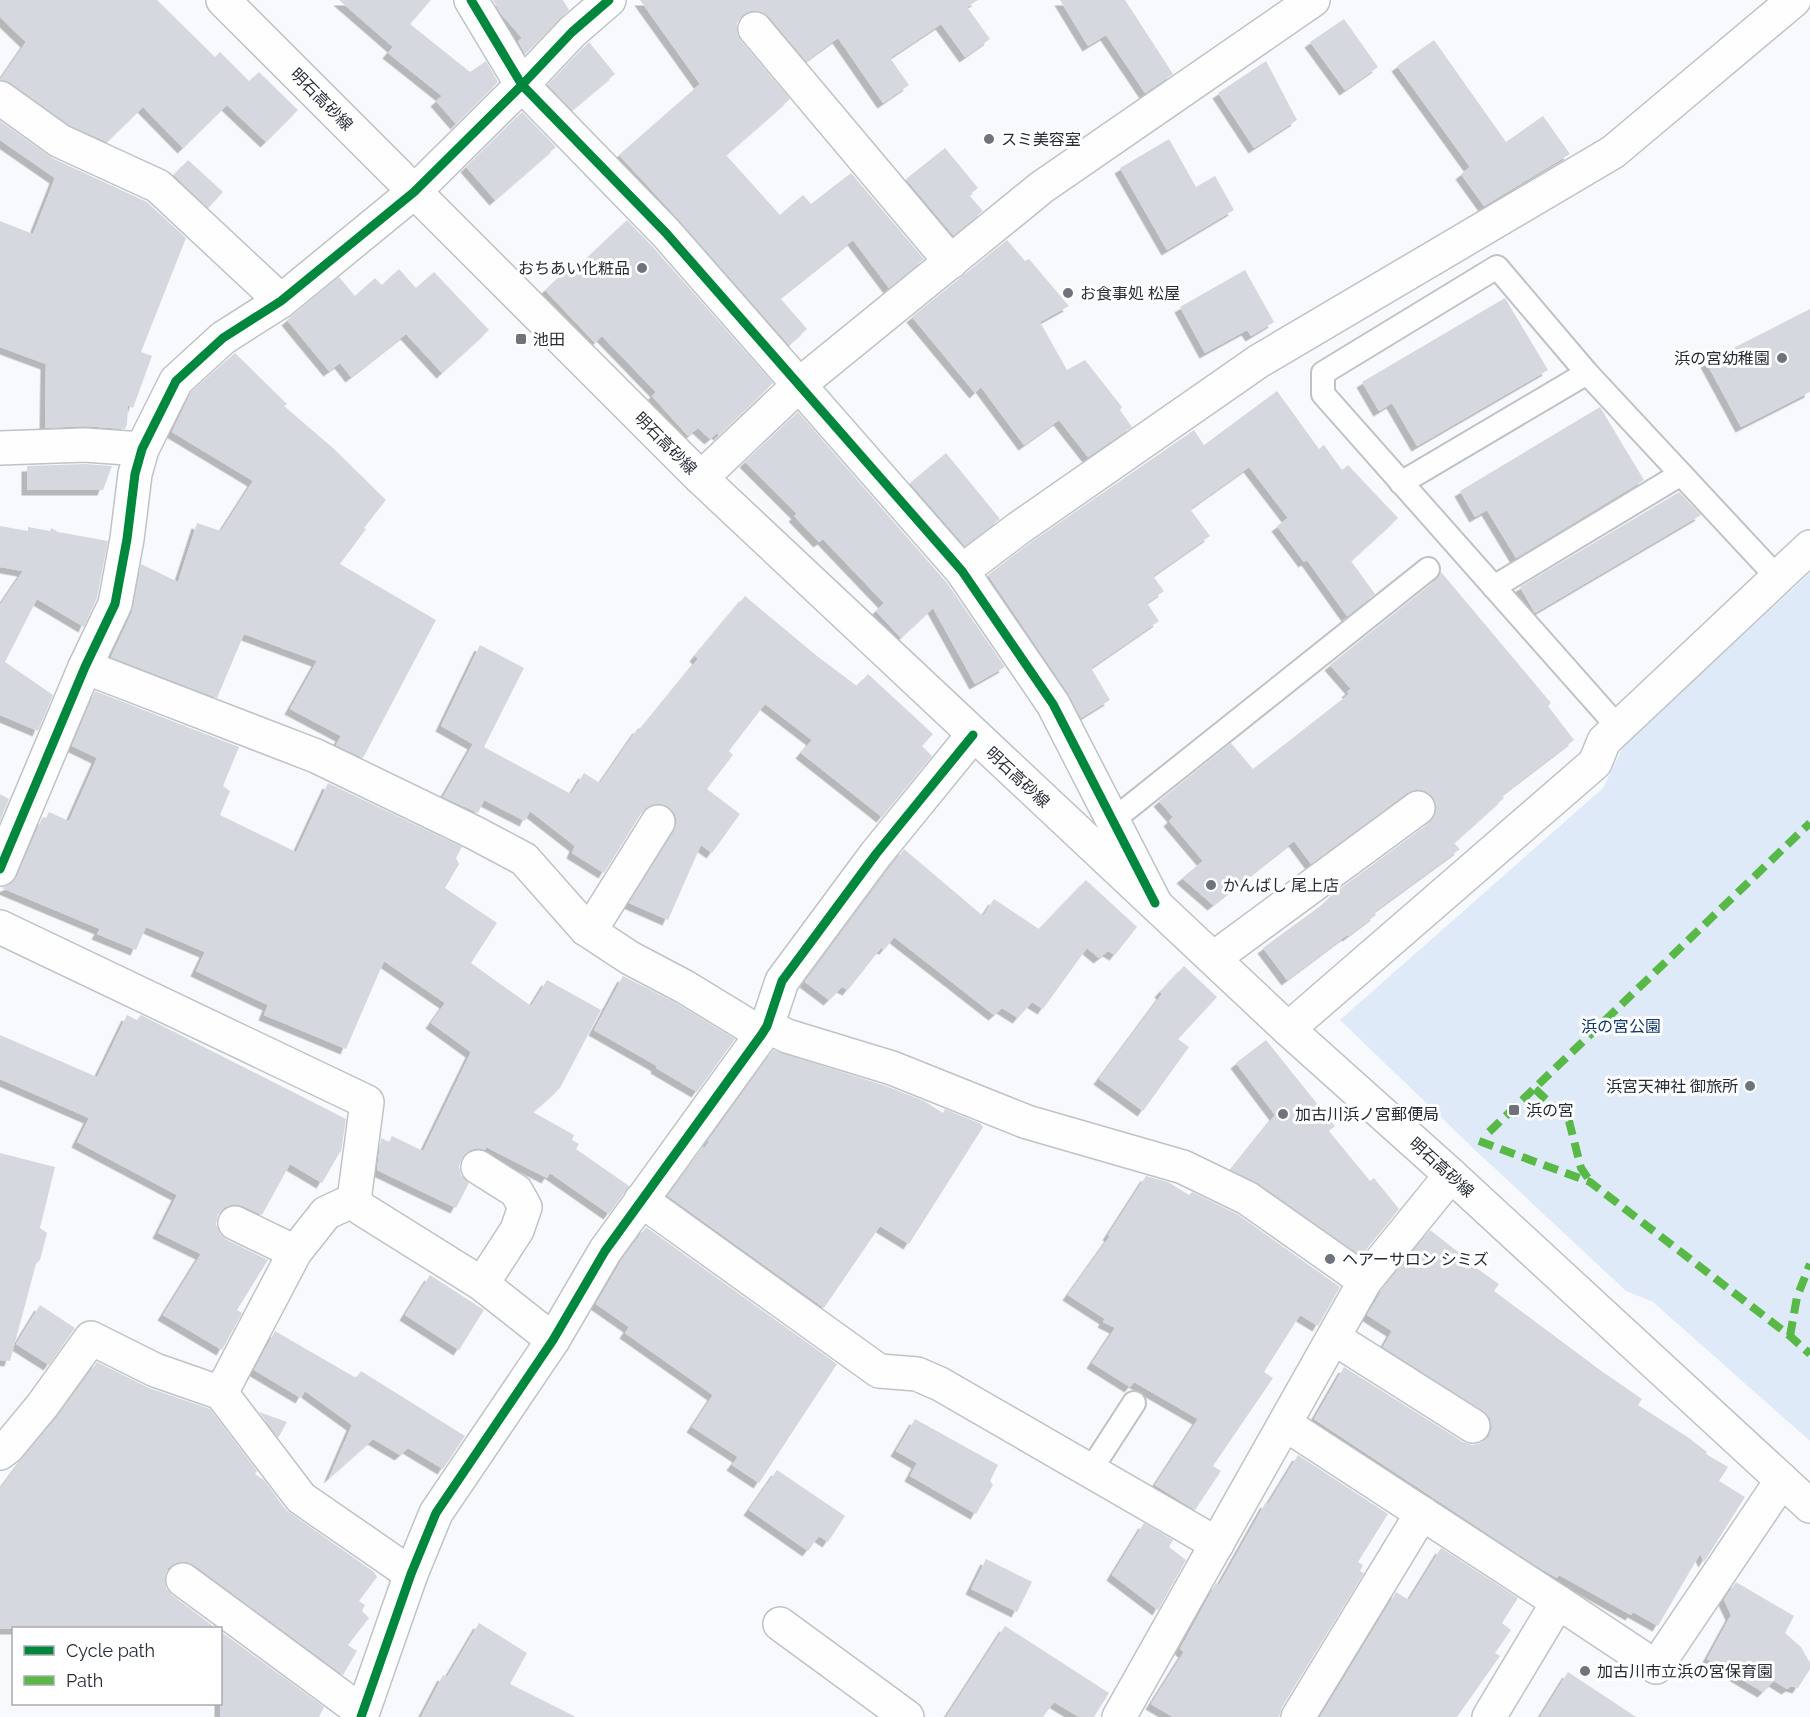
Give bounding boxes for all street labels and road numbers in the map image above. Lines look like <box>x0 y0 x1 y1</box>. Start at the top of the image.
street label: 明石高砂線 <box>287 64 357 134</box>
street label: 明石高砂線 <box>631 408 701 478</box>
street label: 明石高砂線 <box>982 743 1053 812</box>
street label: 明石高砂線 <box>1406 1134 1478 1201</box>

